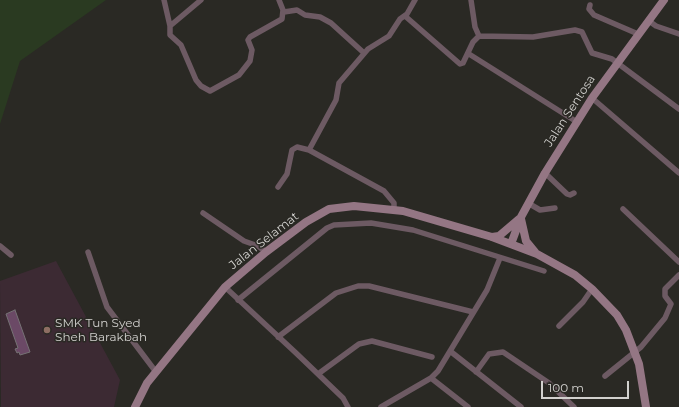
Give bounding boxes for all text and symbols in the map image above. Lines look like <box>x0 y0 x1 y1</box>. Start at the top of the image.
street label: Jalan Sentosa <box>541 72 599 150</box>
street label: Jalan Selamat <box>226 209 302 273</box>
place label: SMK Tun Syed Sheh Barakbah <box>55 316 147 344</box>
marker: SMK Tun Syed Sheh Barakbah <box>42 325 52 335</box>
scale bar <box>543 373 631 399</box>
text: 100 m <box>548 380 584 395</box>

